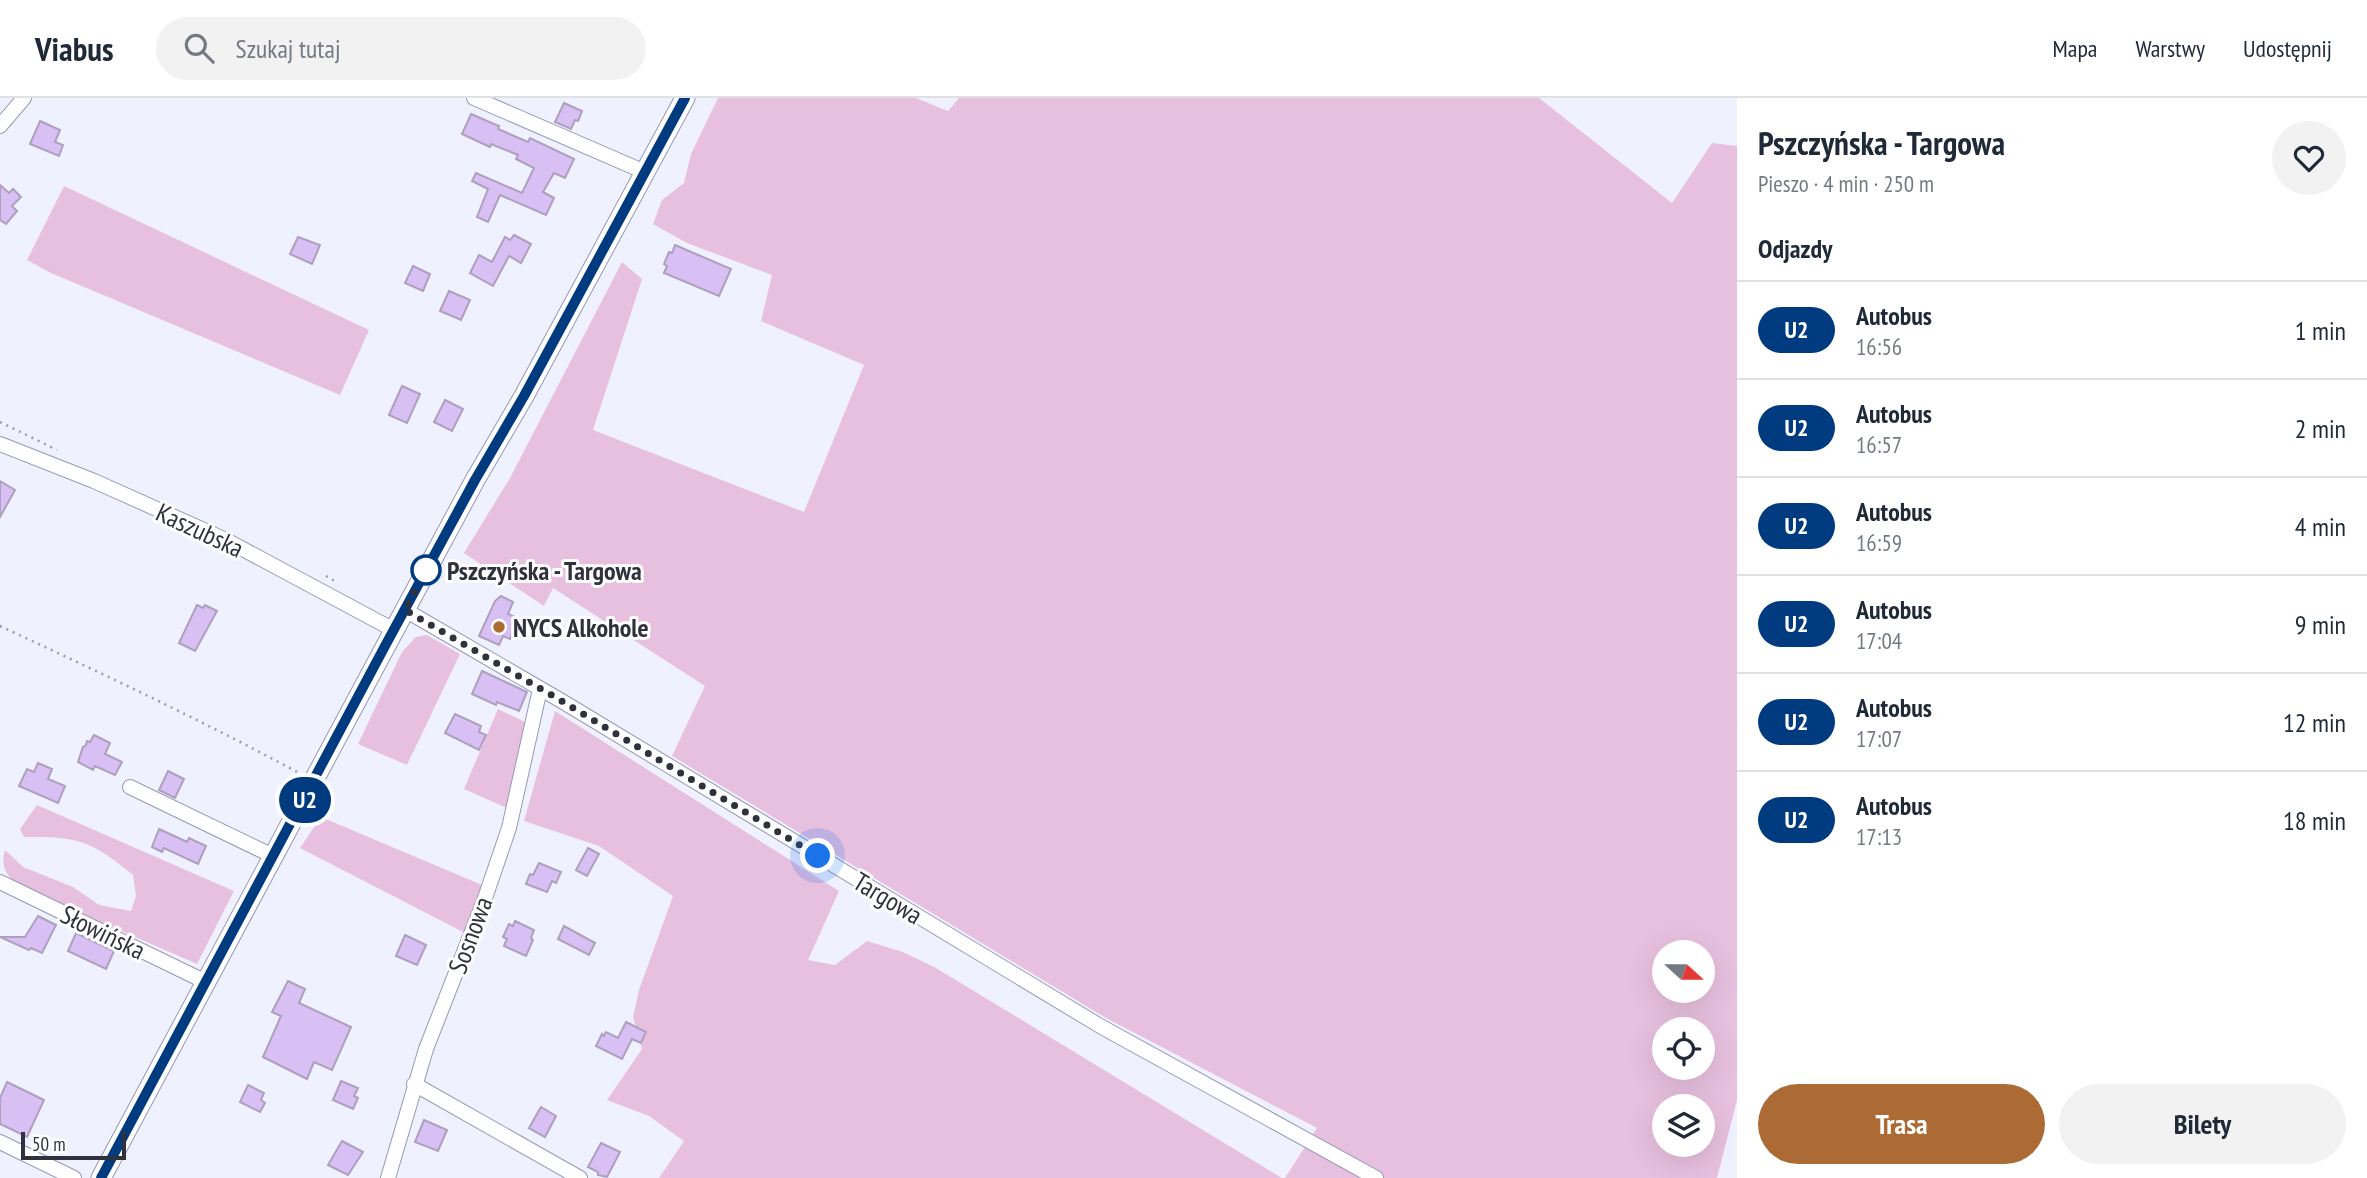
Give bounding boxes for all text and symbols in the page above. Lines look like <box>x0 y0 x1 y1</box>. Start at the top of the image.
search box <box>156 17 646 80</box>
text: Viabus <box>35 27 114 70</box>
icon: search <box>180 29 218 67</box>
text: Szukaj tutaj <box>236 32 340 65</box>
text: Mapa <box>2053 33 2097 64</box>
text: Warstwy <box>2135 33 2205 64</box>
text: Udostępnij <box>2243 33 2332 64</box>
text: Pszczyńska - Targowa <box>1758 121 2005 164</box>
button: heart <box>2272 121 2346 195</box>
text: Pieszo · 4 min · 250 m <box>1758 169 1934 198</box>
text: Odjazdy <box>1758 232 1832 265</box>
text: Autobus <box>1856 299 1932 332</box>
text: U2 <box>1785 314 1808 345</box>
text: 1 min <box>2295 314 2346 347</box>
text: 16:56 <box>1856 332 1902 361</box>
text: Autobus <box>1856 397 1932 430</box>
text: U2 <box>1785 412 1808 443</box>
text: 2 min <box>2295 412 2346 445</box>
text: 16:57 <box>1856 430 1902 459</box>
street label: Kaszubska <box>151 495 249 565</box>
text: Autobus <box>1856 495 1932 528</box>
text: U2 <box>1785 510 1808 541</box>
text: 4 min <box>2295 510 2346 543</box>
text: 16:59 <box>1856 528 1902 557</box>
place label: Pszczyńska - Targowa <box>447 554 642 587</box>
marker: Pszczyńska - Targowa <box>411 555 441 585</box>
text: Autobus <box>1856 593 1932 626</box>
text: U2 <box>1785 608 1808 639</box>
text: 9 min <box>2295 608 2346 641</box>
place label: NYCS Alkohole <box>513 611 649 644</box>
marker: NYCS Alkohole <box>491 619 507 635</box>
text: 17:04 <box>1856 626 1902 655</box>
text: Autobus <box>1856 691 1932 724</box>
text: U2 <box>1785 706 1808 737</box>
text: 12 min <box>2283 706 2346 739</box>
text: 17:07 <box>1856 724 1902 753</box>
line badge: U2 <box>274 777 336 823</box>
text: U2 <box>293 784 317 815</box>
text: Autobus <box>1856 789 1932 822</box>
text: U2 <box>1785 804 1808 835</box>
text: 18 min <box>2283 804 2346 837</box>
text: 17:13 <box>1856 822 1902 851</box>
your location <box>800 838 835 873</box>
street label: Targowa <box>847 865 929 931</box>
street label: Sosnowa <box>440 892 500 978</box>
street label: Słowińska <box>55 897 151 967</box>
north arrow <box>1652 940 1715 1003</box>
map controls <box>1652 940 1715 1157</box>
button: locate <box>1652 1017 1715 1080</box>
button: Trasa <box>1758 1084 2045 1164</box>
button: Bilety <box>2059 1084 2346 1164</box>
button: layers <box>1652 1094 1715 1157</box>
scale bar <box>21 1129 126 1161</box>
text: 50 m <box>32 1132 66 1156</box>

